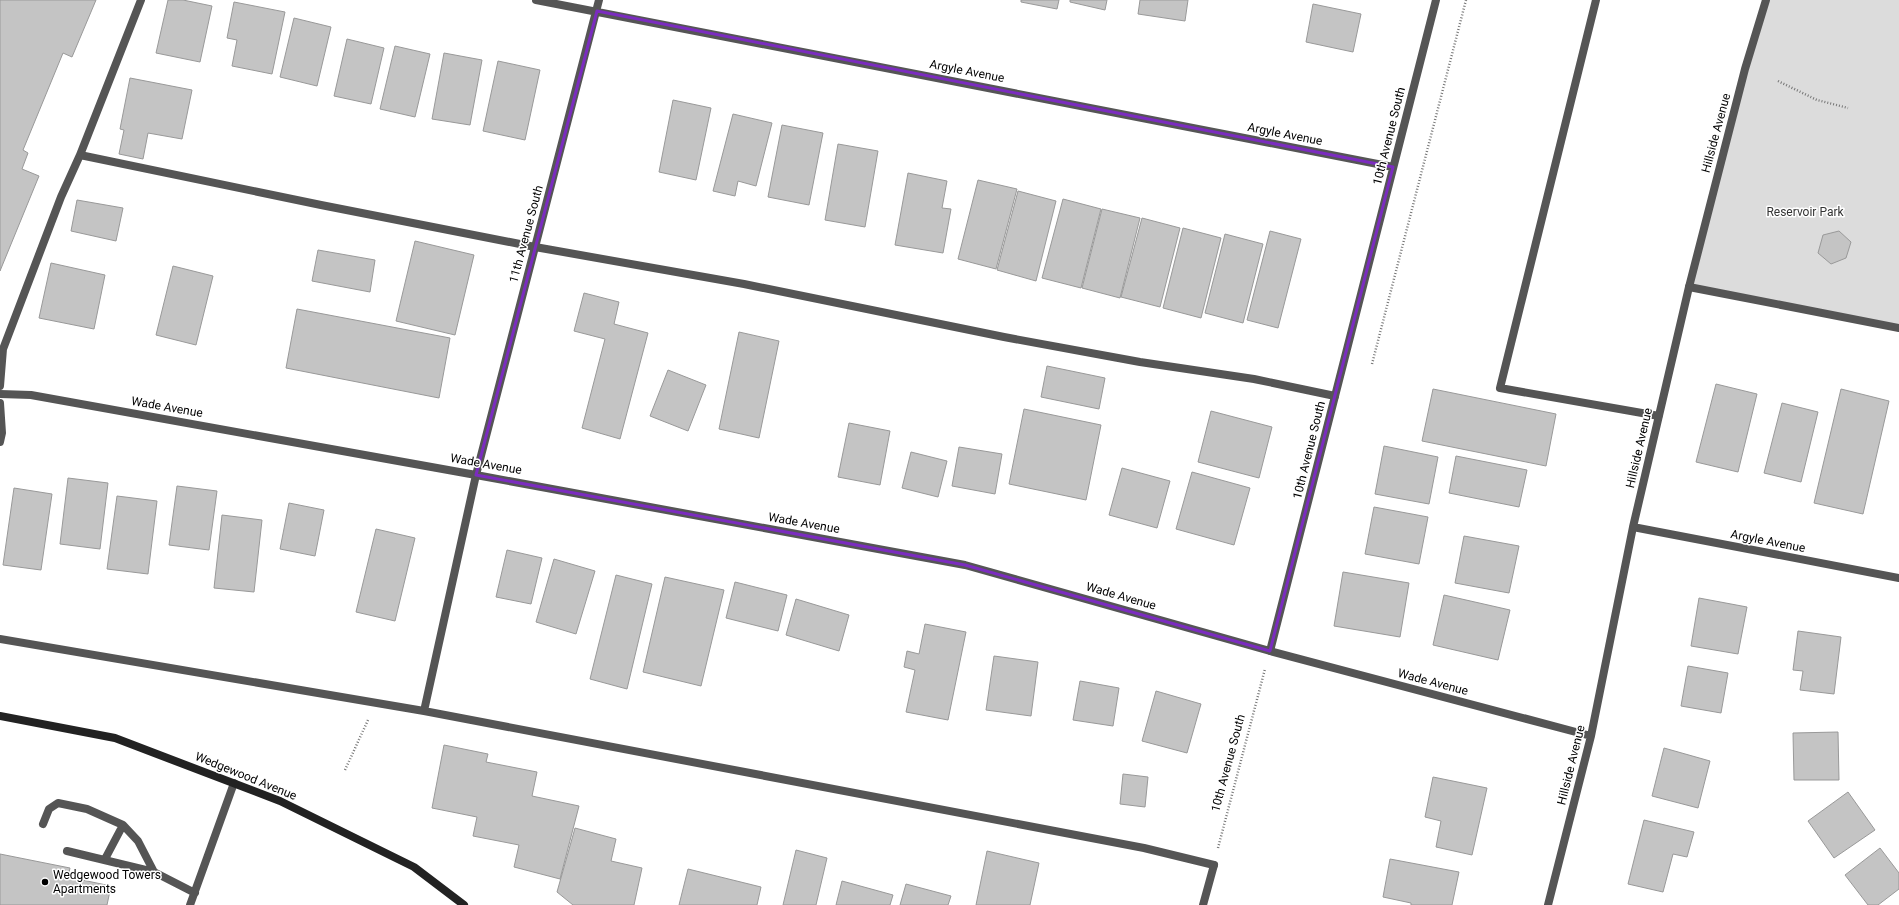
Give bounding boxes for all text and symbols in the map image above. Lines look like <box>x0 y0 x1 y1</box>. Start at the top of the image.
street label: Argyle Avenue <box>929 57 1005 85</box>
street label: 10th Avenue South <box>1370 86 1408 186</box>
street label: Hillside Avenue <box>1699 92 1733 174</box>
street label: Argyle Avenue <box>1247 120 1323 148</box>
street label: 11th Avenue South <box>506 184 546 284</box>
park label: Reservoir Park <box>1766 205 1845 219</box>
street label: Wade Avenue <box>130 394 204 420</box>
street label: 10th Avenue South <box>1290 400 1328 500</box>
street label: Hillside Avenue <box>1623 407 1655 489</box>
street label: Wade Avenue <box>449 451 523 477</box>
street label: Wade Avenue <box>767 510 841 536</box>
street label: Argyle Avenue <box>1730 527 1806 555</box>
street label: Wade Avenue <box>1084 579 1158 613</box>
street label: Wade Avenue <box>1396 666 1470 698</box>
street label: 10th Avenue South <box>1208 713 1248 813</box>
street label: Hillside Avenue <box>1554 724 1588 806</box>
street label: Wedgewood Avenue <box>193 749 299 803</box>
place label: Wedgewood Towers Apartments <box>53 868 161 896</box>
marker: Wedgewood Towers Apartments <box>40 877 50 887</box>

